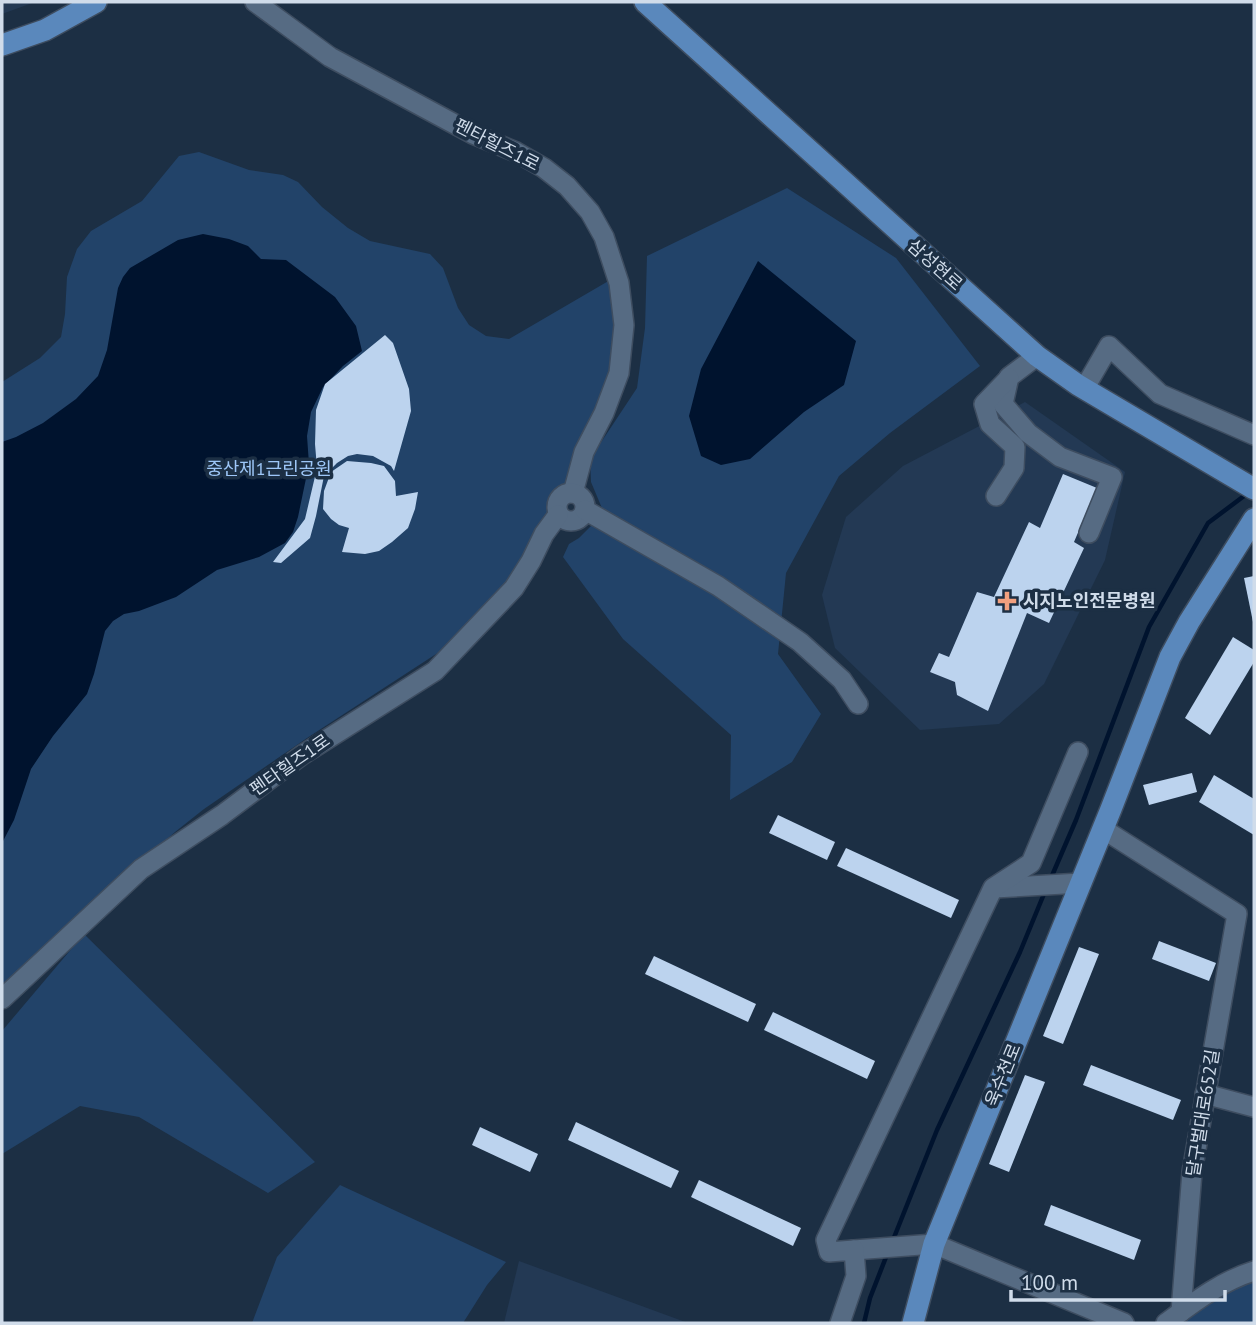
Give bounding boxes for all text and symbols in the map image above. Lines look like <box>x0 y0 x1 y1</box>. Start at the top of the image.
street label: 펜타힐즈1로 <box>451 113 544 176</box>
street label: 삼성현로 <box>903 234 968 295</box>
park label: 중산제1근린공원 <box>206 457 332 480</box>
place label: 시지노인전문병원 <box>1023 589 1155 612</box>
marker: 시지노인전문병원 <box>997 591 1017 611</box>
street label: 펜타힐즈1로 <box>245 729 334 801</box>
street label: 욱수천로 <box>979 1040 1026 1110</box>
street label: 달구벌대로652길 <box>1181 1048 1224 1178</box>
scale bar <box>1011 1258 1224 1302</box>
text: 100 m <box>1021 1269 1078 1296</box>

